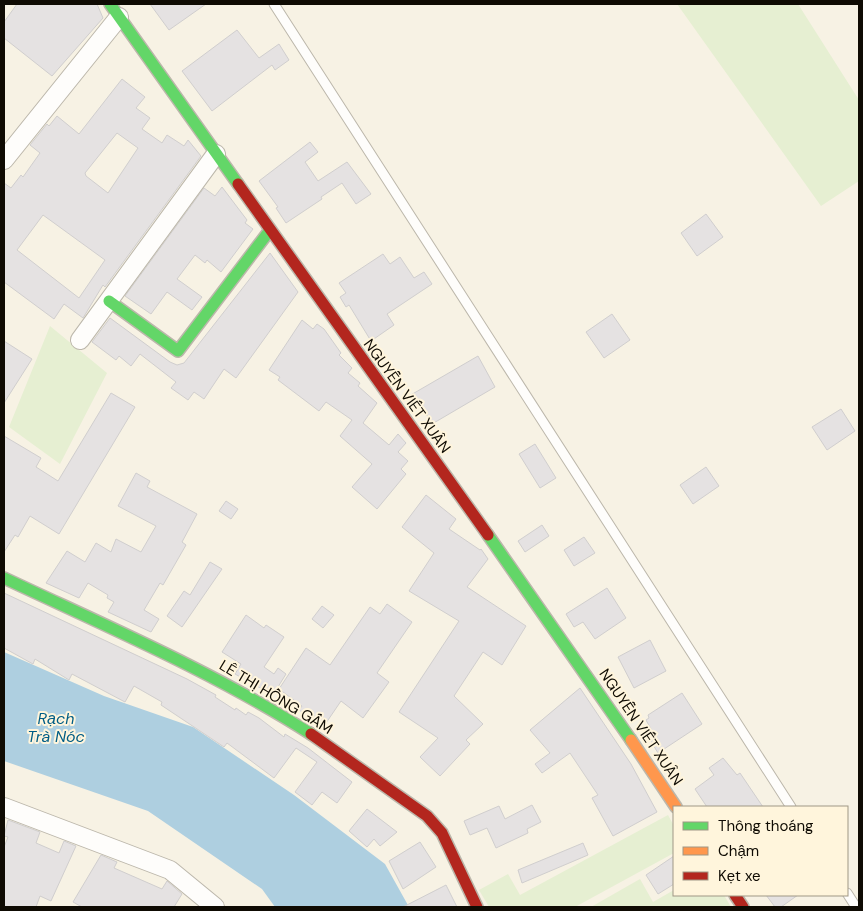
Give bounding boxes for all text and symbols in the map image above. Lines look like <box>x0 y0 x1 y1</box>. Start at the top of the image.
street label: NGUYỄN VIẾT XUÂN <box>359 335 455 457</box>
street label: LÊ THỊ HỒNG GẤM <box>216 655 336 739</box>
street label: NGUYỄN VIẾT XUÂN <box>595 665 687 789</box>
water label: Rạch Trà Nóc <box>27 708 85 747</box>
legend <box>673 806 848 896</box>
text: Thông thoáng <box>718 816 813 836</box>
text: Chậm <box>718 841 759 861</box>
text: Kẹt xe <box>718 866 761 886</box>

